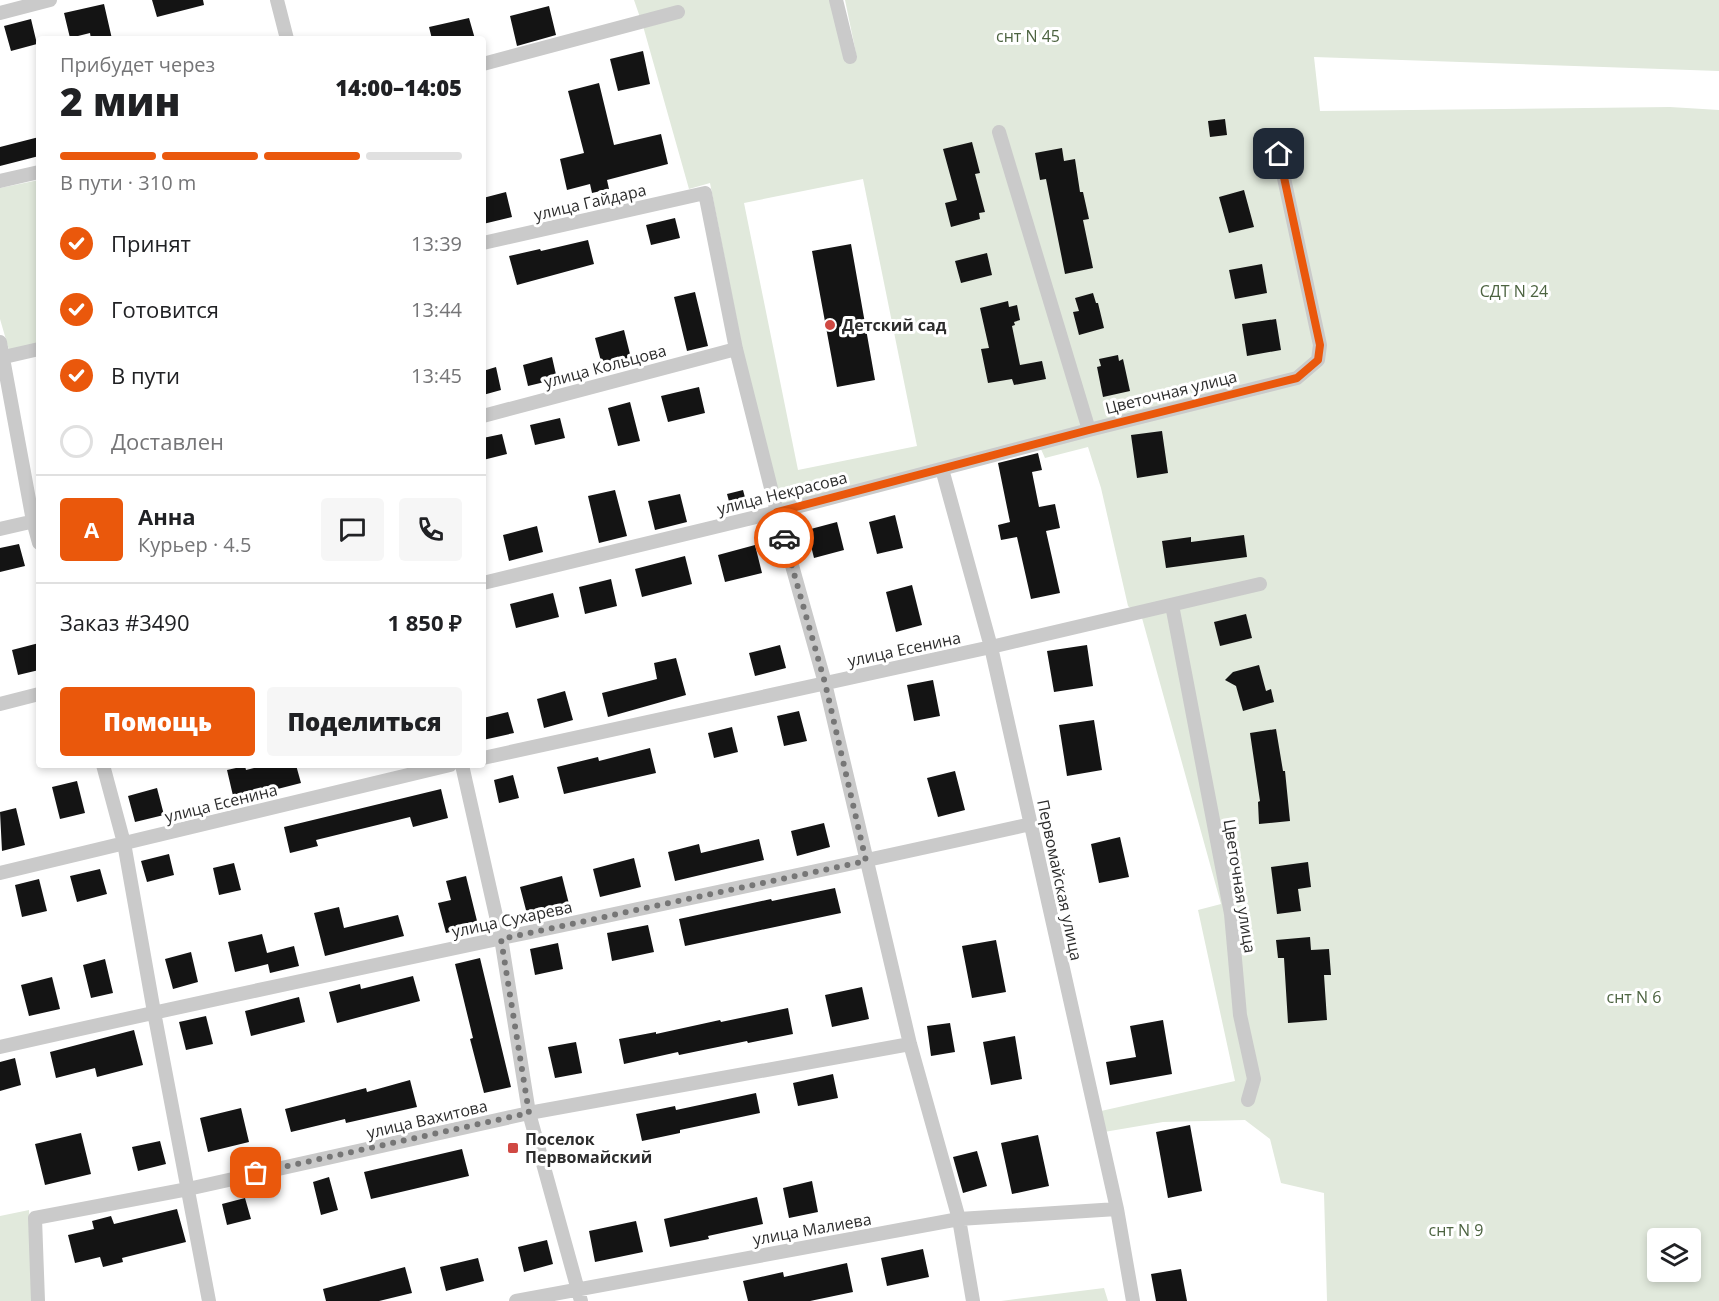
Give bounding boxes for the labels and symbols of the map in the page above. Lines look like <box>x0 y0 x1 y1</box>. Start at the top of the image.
park label: снт N 45 <box>996 25 1060 47</box>
pin <box>1253 128 1304 179</box>
street label: улица Гайдара <box>532 178 648 226</box>
park label: СДТ N 24 <box>1480 280 1548 302</box>
place label: Детский сад <box>842 314 947 336</box>
marker: Детский сад <box>823 318 837 332</box>
street label: улица Кольцова <box>541 339 669 393</box>
street label: Цветочная улица <box>1103 365 1239 419</box>
street label: улица Некрасова <box>715 466 849 520</box>
courier <box>754 508 814 568</box>
street label: улица Есенина <box>845 626 963 672</box>
street label: улица Есенина <box>162 778 280 828</box>
street label: Первомайская улица <box>1032 797 1088 963</box>
street label: Цветочная улица <box>1219 818 1261 954</box>
street label: улица Сухарева <box>450 895 574 943</box>
park label: снт N 6 <box>1607 986 1661 1008</box>
street label: улица Вахитова <box>364 1094 490 1144</box>
place label: Поселок Первомайский <box>525 1128 652 1168</box>
marker: Поселок Первомайский <box>506 1141 520 1155</box>
pin <box>230 1147 281 1198</box>
street label: улица Малиева <box>751 1208 873 1250</box>
park label: снт N 9 <box>1429 1219 1483 1241</box>

